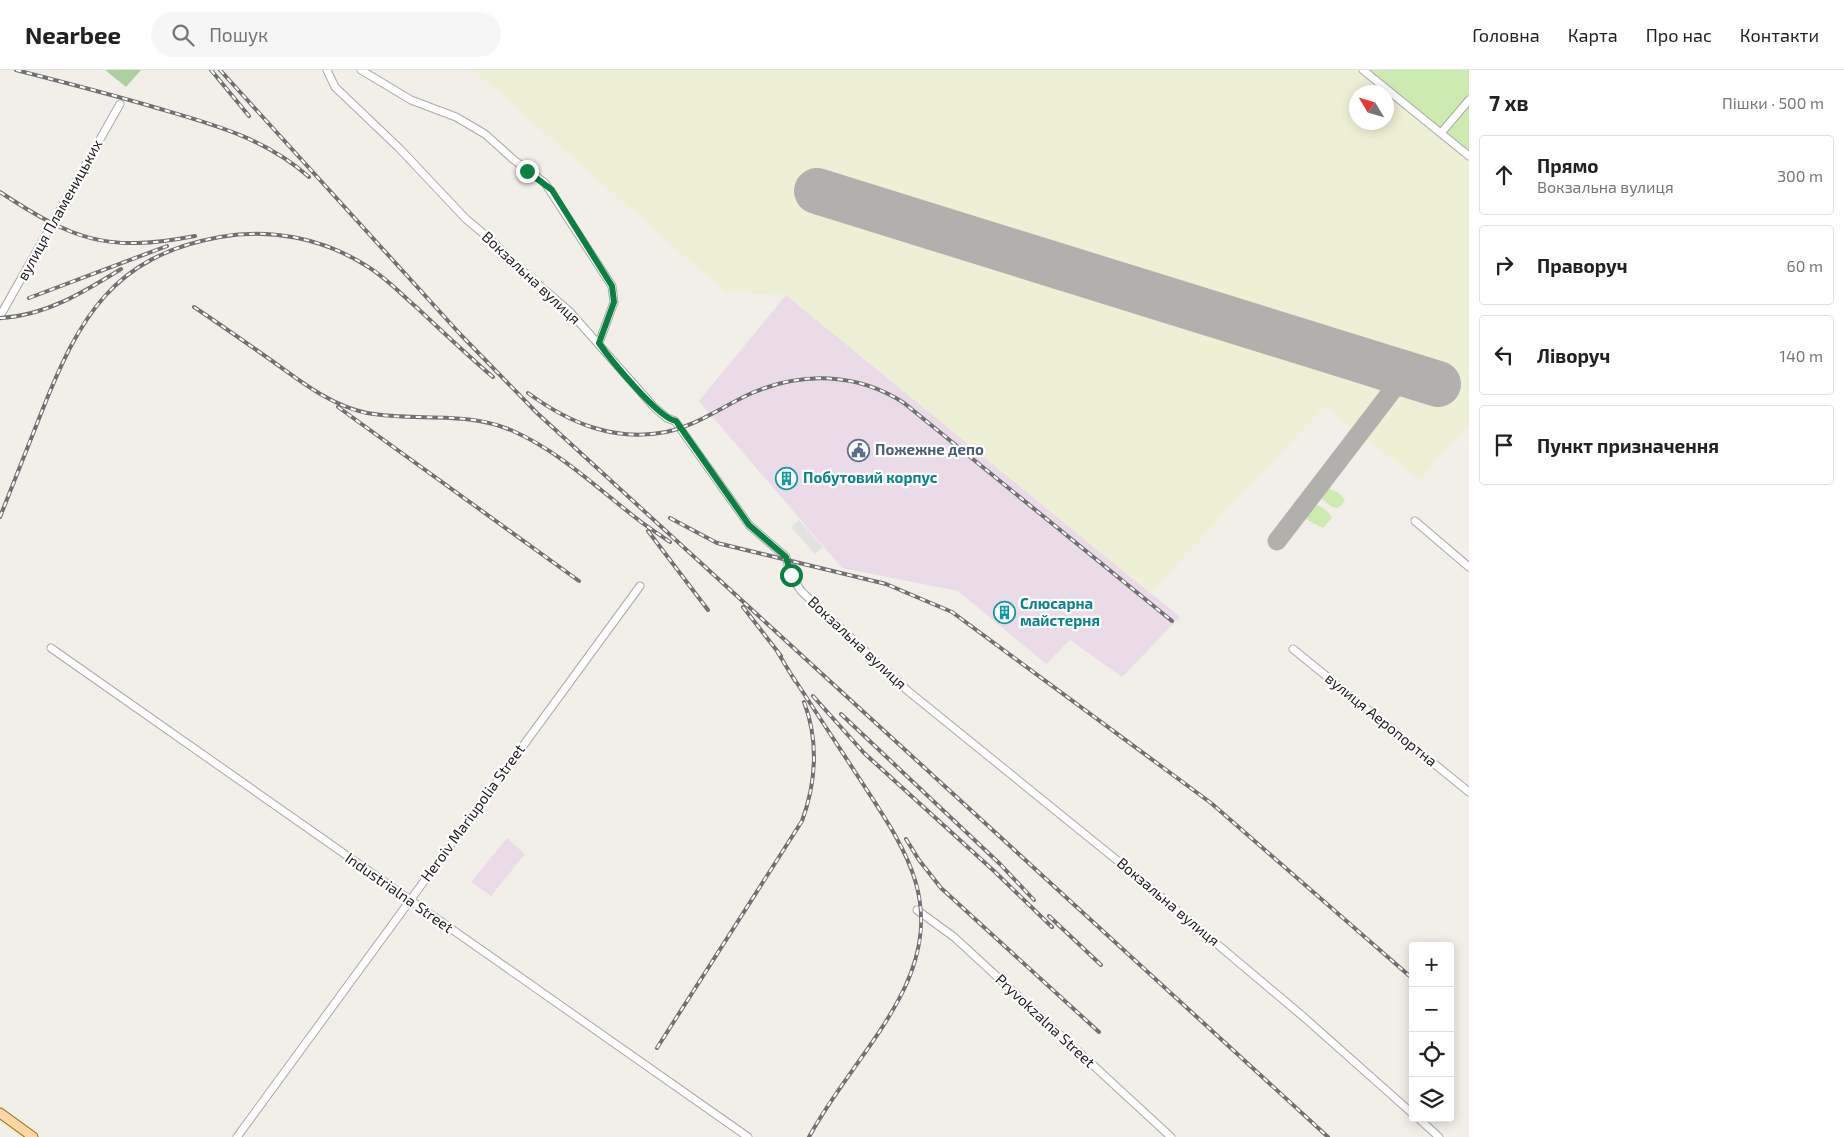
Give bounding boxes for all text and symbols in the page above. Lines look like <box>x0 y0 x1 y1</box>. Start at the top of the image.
search box <box>151 12 501 57</box>
text: Nearbee <box>25 20 121 49</box>
icon: search <box>169 21 197 49</box>
text: Пошук <box>209 23 268 46</box>
text: Головна <box>1472 24 1540 46</box>
text: Карта <box>1568 24 1618 46</box>
text: Про нас <box>1646 24 1712 46</box>
text: Контакти <box>1740 24 1819 46</box>
north arrow <box>1349 85 1394 130</box>
text: 7 хв <box>1489 90 1529 115</box>
text: Пішки · 500 m <box>1722 93 1824 112</box>
street label: вулиця Пламеницьких <box>13 136 106 284</box>
text: Прямо <box>1537 154 1599 177</box>
route end <box>516 160 539 183</box>
icon: ahead <box>1490 161 1518 189</box>
text: 300 m <box>1777 166 1823 185</box>
text: Вокзальна вулиця <box>1537 177 1674 196</box>
street label: Вокзальна вулиця <box>478 227 585 328</box>
icon: right <box>1490 251 1518 279</box>
text: Праворуч <box>1537 254 1628 277</box>
text: 60 m <box>1787 256 1823 275</box>
icon: left <box>1490 341 1518 369</box>
text: Ліворуч <box>1537 344 1610 367</box>
text: 140 m <box>1780 346 1823 365</box>
icon: arrive <box>1490 431 1518 459</box>
text: Пункт призначення <box>1537 434 1719 457</box>
public building icon: Пожежне депо <box>847 438 871 462</box>
place label: Пожежне депо <box>875 440 984 458</box>
building icon: Побутовий корпус <box>775 466 799 490</box>
place label: Побутовий корпус <box>803 468 938 486</box>
route start <box>780 564 803 587</box>
street label: Вокзальна вулиця <box>804 592 911 693</box>
place label: Слюсарна майстерня <box>1020 594 1100 629</box>
building icon: Слюсарна майстерня <box>992 601 1016 625</box>
street label: вулиця Аеропортна <box>1322 669 1441 771</box>
street label: Heroiv Mariupolia Street <box>416 740 528 885</box>
street label: Industrialna Street <box>342 848 457 936</box>
street label: Вокзальна вулиця <box>1113 853 1224 950</box>
map controls <box>1409 942 1454 1122</box>
button: + <box>1409 942 1454 987</box>
street label: Pryvokzalna Street <box>992 970 1099 1071</box>
button: − <box>1409 987 1454 1032</box>
button: locate <box>1409 1032 1454 1077</box>
button: layers <box>1409 1077 1454 1122</box>

